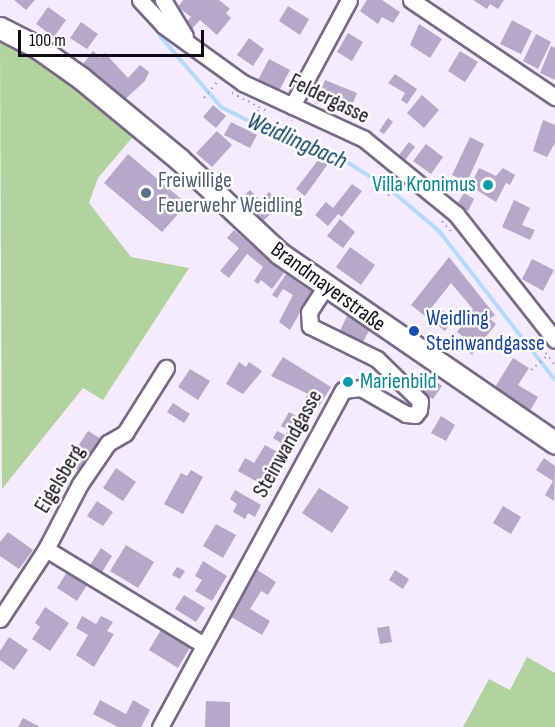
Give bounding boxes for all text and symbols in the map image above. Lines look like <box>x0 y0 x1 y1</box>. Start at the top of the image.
scale bar <box>21 18 207 56</box>
text: 100 m <box>29 30 66 51</box>
street label: Feldergasse <box>285 68 373 130</box>
water label: Weidlingbach <box>243 106 351 176</box>
place label: Freiwillige Feuerwehr Weidling <box>158 167 303 218</box>
place label: Villa Kronimus <box>372 172 476 198</box>
marker: Villa Kronimus <box>481 178 495 192</box>
marker: Freiwillige Feuerwehr Weidling <box>139 186 153 200</box>
street label: Brandmayerstraße <box>265 236 391 338</box>
place label: Weidling Steinwandgasse <box>426 305 545 356</box>
marker: Weidling Steinwandgasse <box>407 324 421 338</box>
place label: Marienbild <box>360 369 437 395</box>
marker: Marienbild <box>341 375 355 389</box>
street label: Steinwandgasse <box>248 386 328 502</box>
street label: Eigelsberg <box>29 440 91 518</box>

